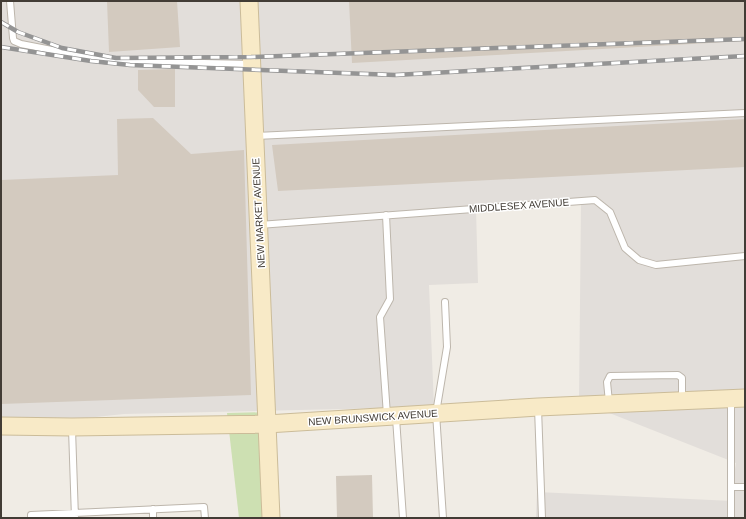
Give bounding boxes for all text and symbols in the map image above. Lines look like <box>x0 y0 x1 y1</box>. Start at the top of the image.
street label: NEW MARKET AVENUE <box>250 157 267 268</box>
street label: MIDDLESEX AVENUE <box>469 196 570 214</box>
street label: NEW BRUNSWICK AVENUE <box>308 407 438 428</box>

